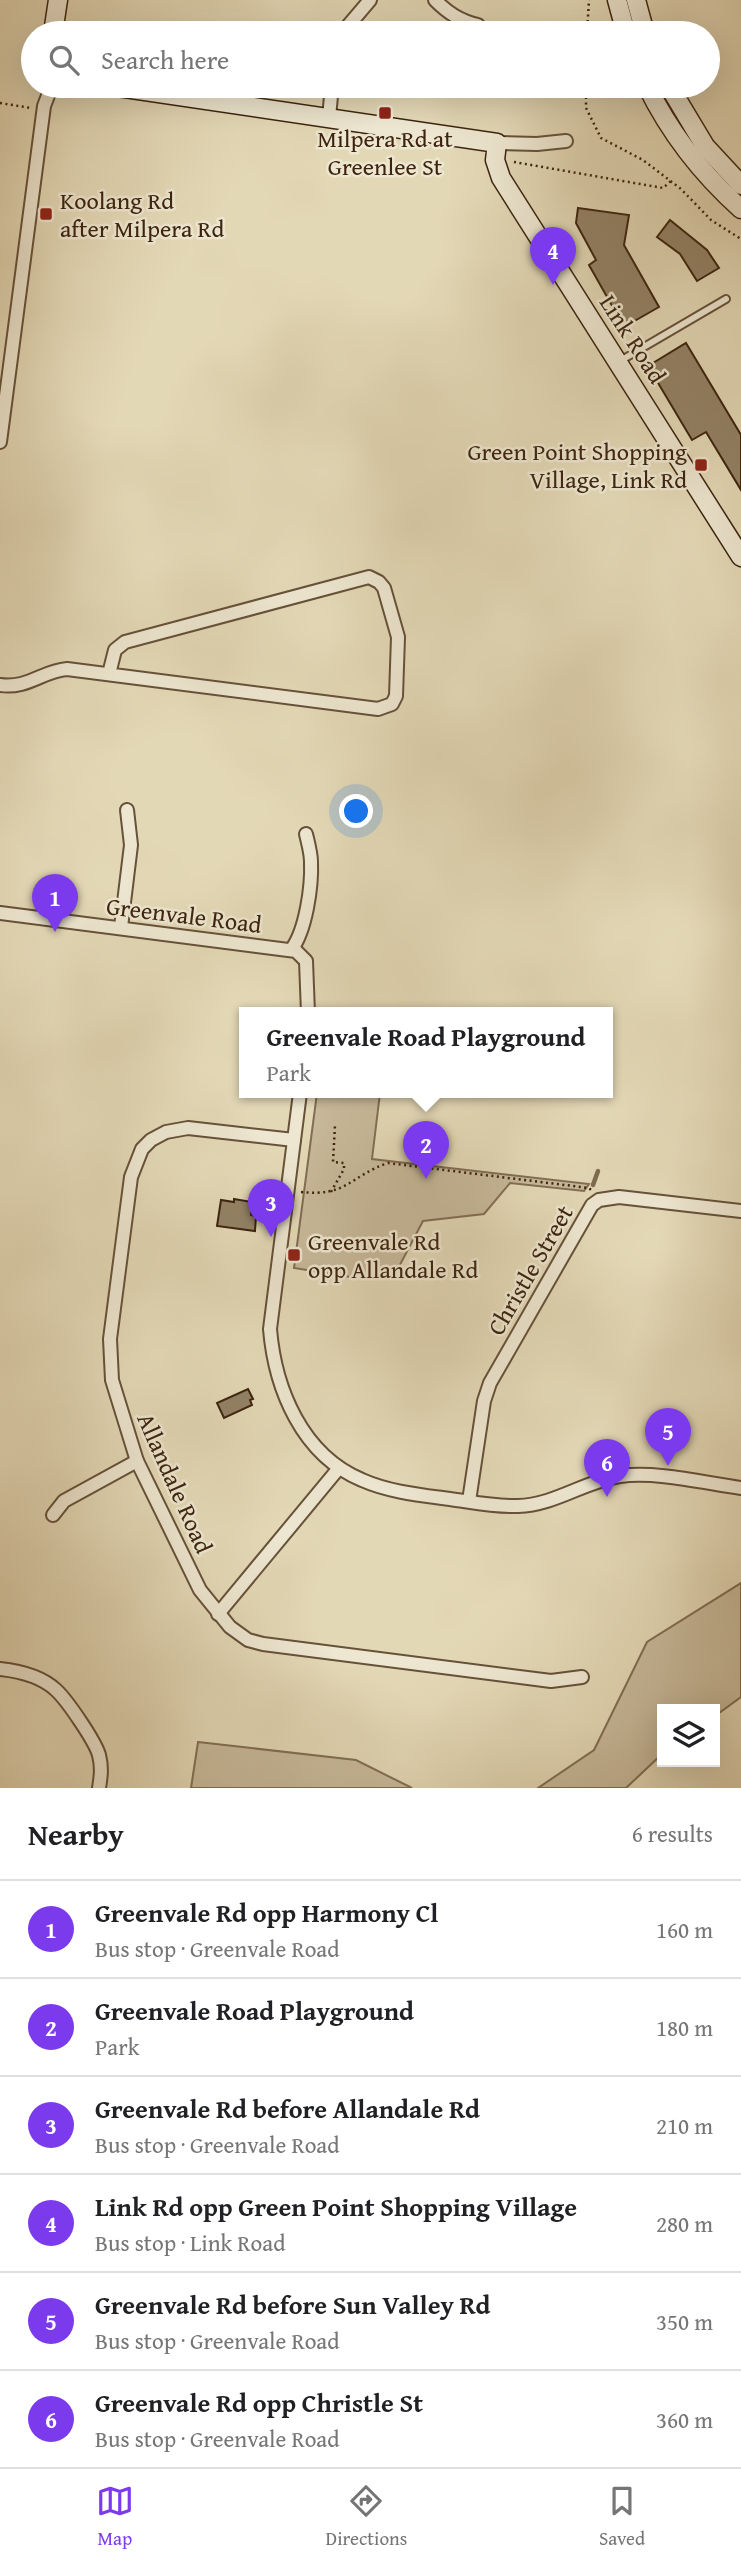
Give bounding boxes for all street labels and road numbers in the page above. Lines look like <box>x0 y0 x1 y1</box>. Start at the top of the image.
street label: Link Road <box>591 288 675 390</box>
street label: Greenvale Road <box>104 888 264 942</box>
street label: Christle Street <box>479 1198 582 1342</box>
street label: Allandale Road <box>128 1407 222 1559</box>

